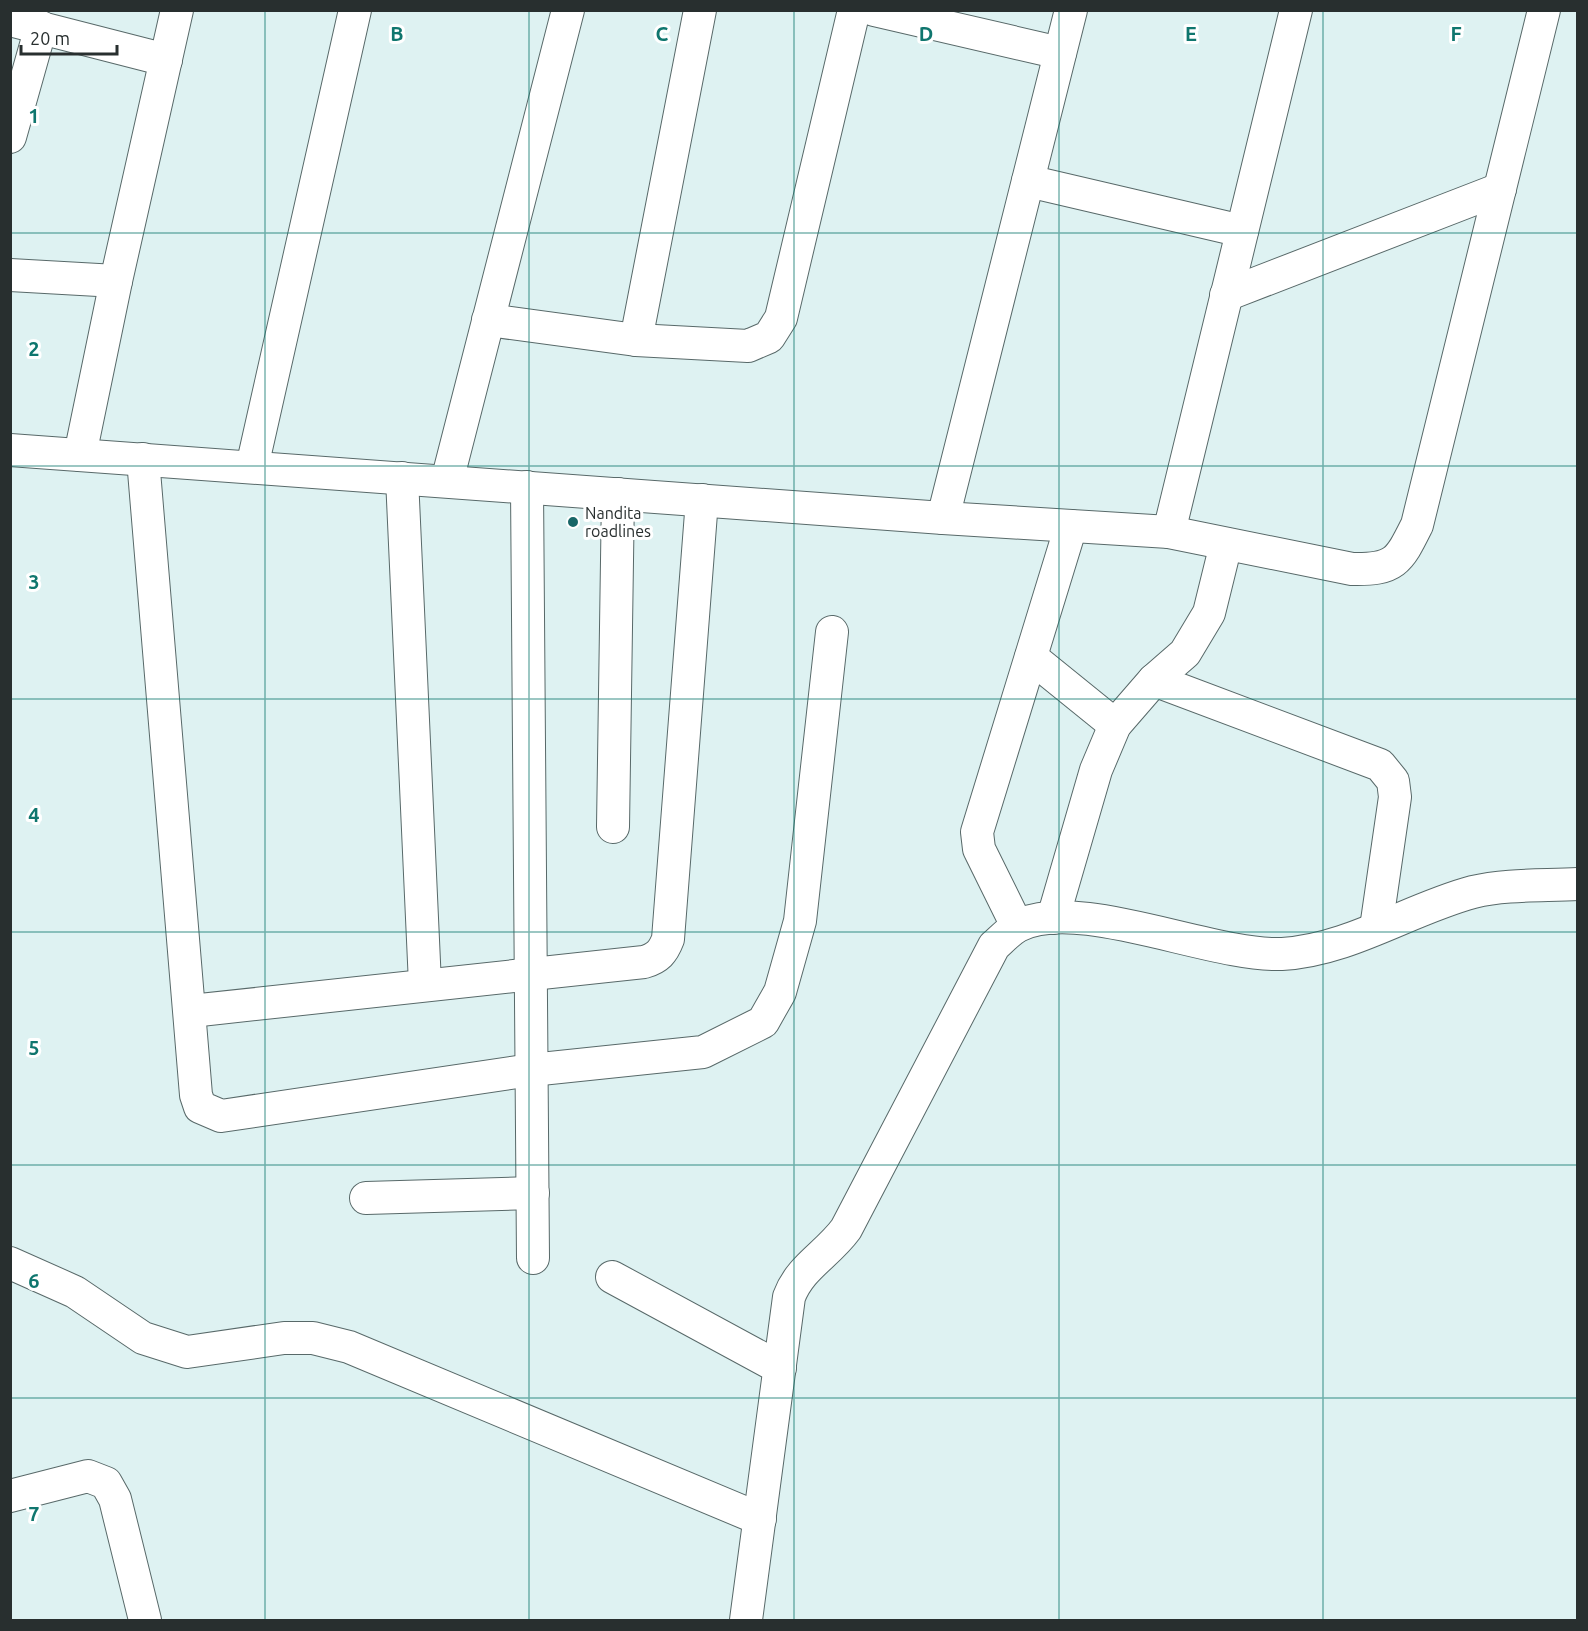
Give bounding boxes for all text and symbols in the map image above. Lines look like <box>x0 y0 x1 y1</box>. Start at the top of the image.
scale bar <box>21 18 117 56</box>
text: B <box>390 22 404 45</box>
text: C <box>656 22 669 45</box>
text: D <box>919 22 933 45</box>
text: E <box>1185 22 1197 45</box>
text: F <box>1450 22 1462 45</box>
text: 20 m <box>30 28 70 48</box>
text: 1 <box>28 104 40 127</box>
text: 2 <box>28 337 40 360</box>
place label: Nandita roadlines <box>585 504 651 540</box>
marker: Nandita roadlines <box>566 515 580 529</box>
text: 3 <box>28 570 40 593</box>
text: 4 <box>28 803 40 826</box>
text: 5 <box>28 1036 40 1059</box>
text: 6 <box>28 1269 40 1292</box>
text: 7 <box>28 1502 40 1525</box>

